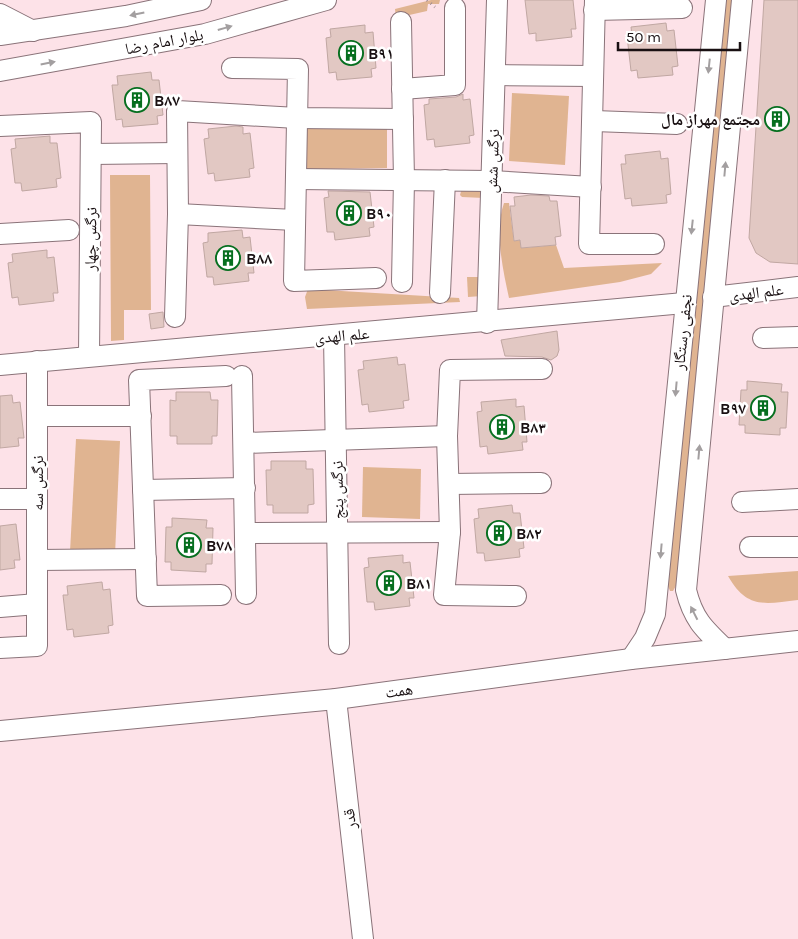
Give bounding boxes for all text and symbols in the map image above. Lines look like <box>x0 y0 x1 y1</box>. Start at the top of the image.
one-way arrow <box>129 10 144 18</box>
scale bar <box>618 20 740 52</box>
one-way arrow <box>217 24 232 32</box>
street label: بلوار امام رضا <box>123 25 205 59</box>
text: 50 m <box>626 28 661 46</box>
building icon: B۹۱ <box>338 40 364 66</box>
place label: B۹۱ <box>368 44 394 63</box>
one-way arrow <box>705 58 713 74</box>
one-way arrow <box>41 59 57 67</box>
building icon: B۸۷ <box>124 87 150 113</box>
place label: B۸۷ <box>154 91 180 110</box>
building icon: مجتمع مهراز مال <box>764 106 790 132</box>
place label: مجتمع مهراز مال <box>661 110 760 130</box>
street label: نرگس شش <box>482 129 504 194</box>
one-way arrow <box>722 160 730 176</box>
building icon: B۹۰ <box>336 200 362 226</box>
place label: B۹۰ <box>366 204 392 223</box>
street label: نرگس چهار <box>80 207 102 272</box>
one-way arrow <box>688 220 696 236</box>
building icon: B۸۸ <box>215 245 241 271</box>
place label: B۸۸ <box>246 249 272 268</box>
street label: علم الهدی <box>728 280 785 306</box>
street label: نجفی رستگار <box>669 293 697 372</box>
street label: علم الهدی <box>314 324 370 348</box>
one-way arrow <box>672 381 680 397</box>
building icon: B۹۷ <box>750 395 776 421</box>
place label: B۹۷ <box>720 399 746 418</box>
building icon: B۸۳ <box>489 414 515 440</box>
place label: B۸۳ <box>520 418 546 437</box>
one-way arrow <box>695 444 703 460</box>
street label: نرگس سه <box>28 455 48 511</box>
street label: نرگس پنج <box>327 461 349 519</box>
building icon: B۸۲ <box>486 520 512 546</box>
place label: B۸۲ <box>516 524 542 543</box>
building icon: B۷۸ <box>176 532 202 558</box>
place label: B۷۸ <box>206 536 232 555</box>
one-way arrow <box>657 543 665 559</box>
building icon: B۸۱ <box>376 570 402 596</box>
place label: B۸۱ <box>406 574 432 593</box>
one-way arrow <box>689 606 697 620</box>
street label: همت <box>384 679 414 702</box>
street label: قدر <box>339 808 360 831</box>

